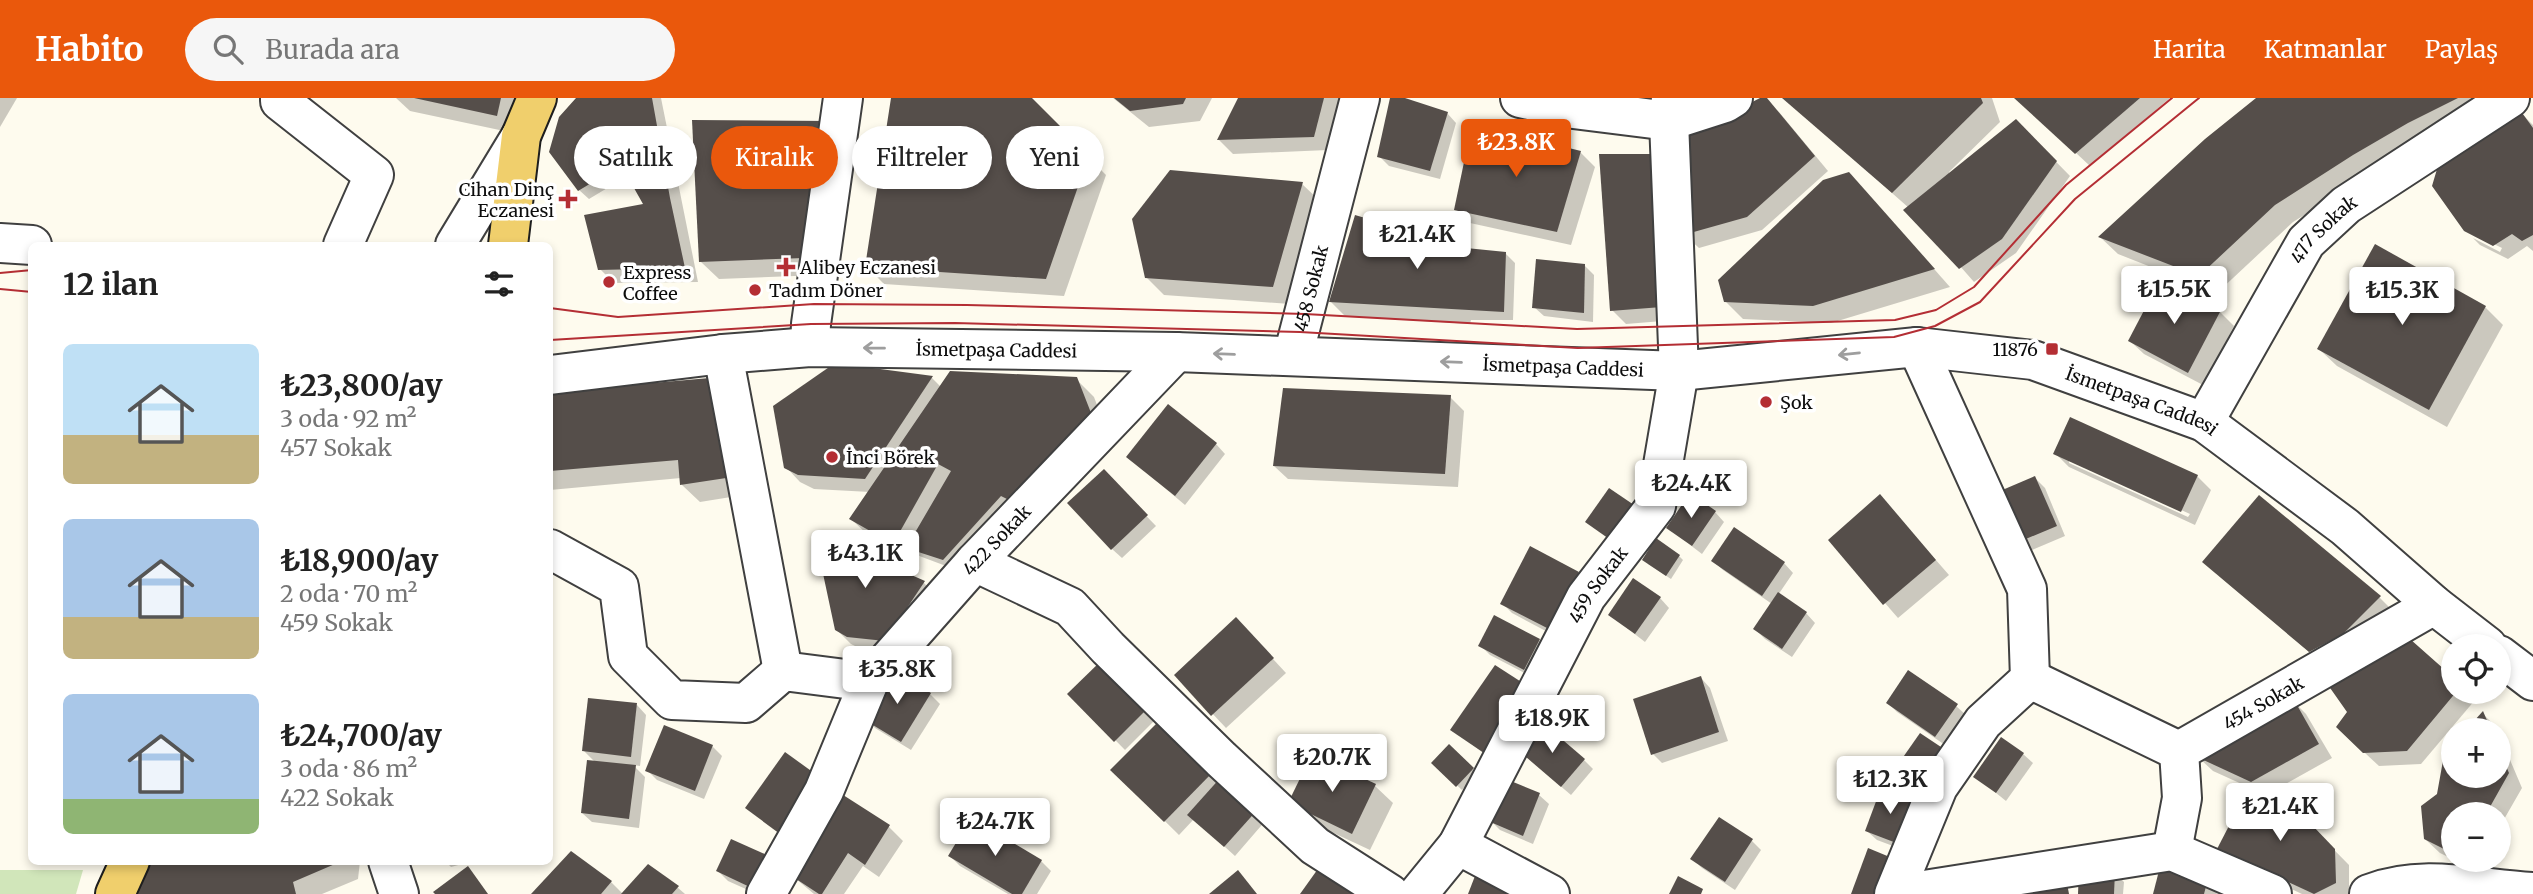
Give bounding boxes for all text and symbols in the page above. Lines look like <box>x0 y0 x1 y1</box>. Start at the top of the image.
search box <box>185 18 675 81</box>
text: Habito <box>35 29 143 70</box>
icon: search <box>209 30 247 68</box>
text: Burada ara <box>265 33 400 66</box>
text: Harita <box>2153 34 2226 65</box>
text: Katmanlar <box>2264 34 2387 65</box>
text: Paylaş <box>2425 34 2498 65</box>
pin: ₺23.8K <box>1459 120 1573 179</box>
chip: Satılık <box>574 126 697 189</box>
chip: Kiralık <box>711 126 838 189</box>
chip: Filtreler <box>852 126 992 189</box>
chip: Yeni <box>1006 126 1104 189</box>
text: ₺23.8K <box>1477 127 1555 156</box>
place label: Cihan Dinç Eczanesi <box>459 178 554 222</box>
street label: 477 Sokak <box>2285 189 2362 267</box>
marker: Cihan Dinç Eczanesi <box>560 191 576 207</box>
pin: ₺21.4K <box>1360 212 1474 271</box>
text: ₺21.4K <box>1379 219 1455 248</box>
street label: 458 Sokak <box>1288 242 1333 334</box>
place label: Alibey Eczanesi <box>799 256 936 279</box>
marker: Alibey Eczanesi <box>778 259 794 275</box>
place label: Express Coffee <box>623 261 691 305</box>
text: 12 ilan <box>63 265 158 303</box>
icon: filters <box>480 265 518 303</box>
pin: ₺15.5K <box>2117 266 2231 326</box>
pin: ₺15.3K <box>2345 268 2459 327</box>
marker: Express Coffee <box>601 274 617 290</box>
text: ₺15.5K <box>2137 274 2211 303</box>
text: ₺15.3K <box>2365 275 2439 304</box>
place label: Tadım Döner <box>769 279 884 302</box>
marker: Tadım Döner <box>747 282 763 298</box>
street label: İsmetpaşa Caddesi <box>916 337 1077 362</box>
place label: 11876 <box>1992 338 2038 361</box>
one-way arrow <box>863 341 886 355</box>
marker: 11876 <box>2044 341 2060 357</box>
one-way arrow <box>1212 347 1235 360</box>
one-way arrow <box>1838 347 1861 360</box>
street label: İsmetpaşa Caddesi <box>1482 352 1644 381</box>
one-way arrow <box>1440 356 1463 369</box>
street label: İsmetpaşa Caddesi <box>2062 361 2223 440</box>
text: ₺23,800/ay <box>280 366 442 404</box>
icon: home <box>119 372 203 456</box>
place label: Şok <box>1780 391 1813 414</box>
marker: Şok <box>1758 394 1774 410</box>
text: 3 oda · 92 m² <box>280 404 416 433</box>
text: 457 Sokak <box>280 433 392 462</box>
place label: İnci Börek <box>846 446 935 469</box>
marker: İnci Börek <box>824 449 840 465</box>
pin: ₺24.4K <box>1634 460 1748 520</box>
text: ₺24.4K <box>1651 468 1731 497</box>
street label: 422 Sokak <box>957 499 1036 580</box>
pin: ₺43.1K <box>808 531 922 590</box>
text: ₺43.1K <box>827 538 903 567</box>
text: ₺18,900/ay <box>280 541 438 579</box>
street label: 459 Sokak <box>1563 541 1633 627</box>
icon: home <box>119 547 203 631</box>
text: 2 oda · 70 m² <box>280 579 417 608</box>
text: 459 Sokak <box>280 608 393 637</box>
map controls <box>2441 634 2511 872</box>
button: locate <box>2441 634 2511 704</box>
pin: ₺35.8K <box>840 646 954 706</box>
text: ₺35.8K <box>859 654 935 683</box>
street label: 454 Sokak <box>2219 670 2308 735</box>
pin: ₺18.9K <box>1495 696 1609 755</box>
text: ₺18.9K <box>1515 703 1589 732</box>
text: ₺24,700/ay <box>280 716 442 754</box>
button: + <box>2441 718 2511 788</box>
icon: home <box>119 722 203 806</box>
pin: ₺20.7K <box>1275 734 1389 794</box>
text: ₺20.7K <box>1293 742 1371 771</box>
text: 3 oda · 86 m² <box>280 754 417 783</box>
pin: ₺12.3K <box>1833 756 1947 816</box>
text: ₺12.3K <box>1853 764 1927 793</box>
text: 422 Sokak <box>280 783 394 812</box>
pin: ₺21.4K <box>2223 784 2337 843</box>
text: ₺21.4K <box>2242 791 2318 820</box>
pin: ₺24.7K <box>938 798 1052 858</box>
button: − <box>2441 802 2511 872</box>
text: ₺24.7K <box>956 806 1034 835</box>

